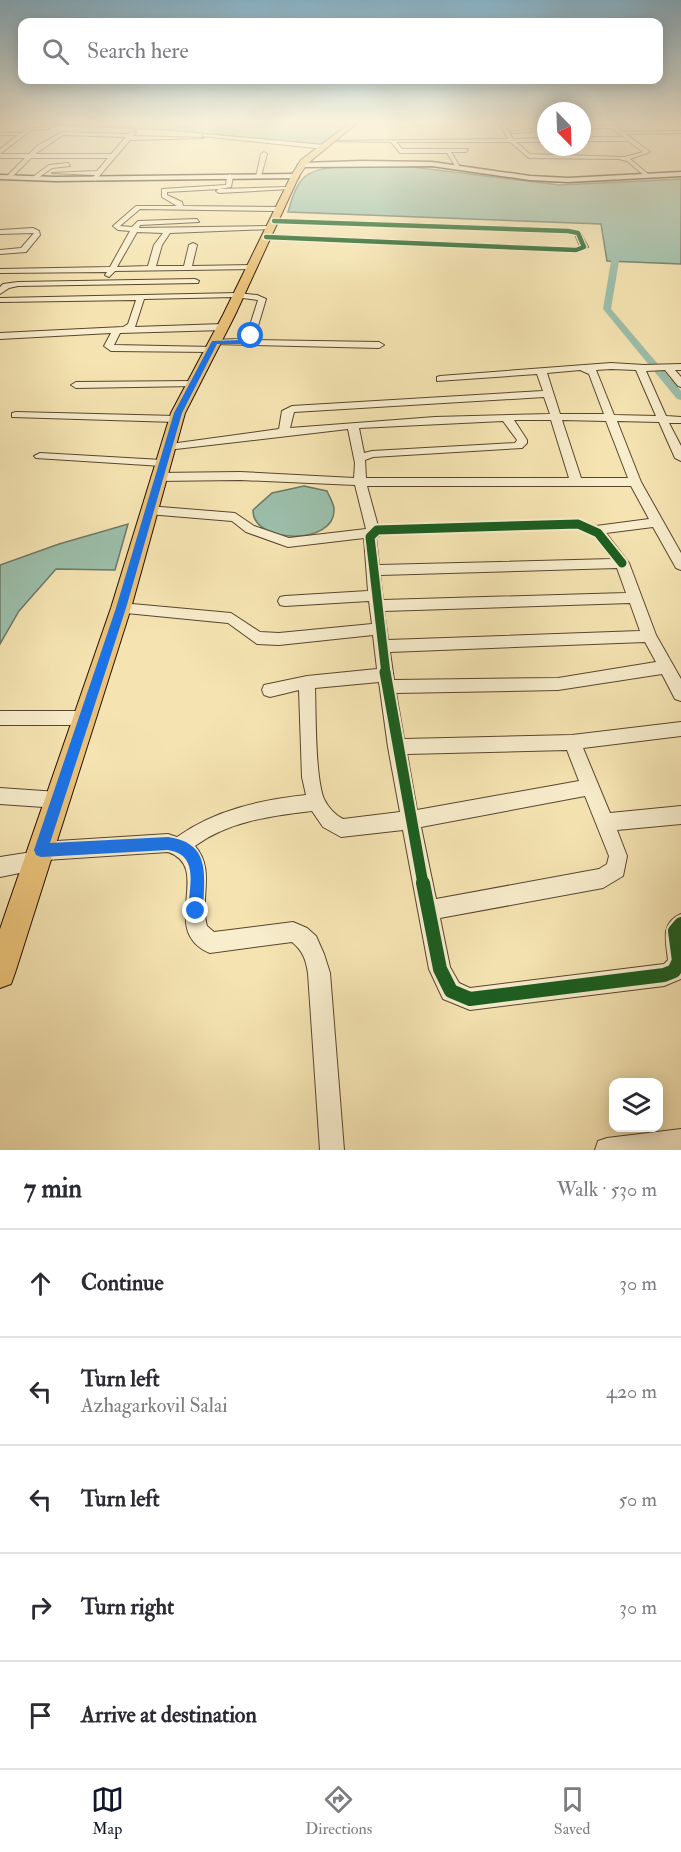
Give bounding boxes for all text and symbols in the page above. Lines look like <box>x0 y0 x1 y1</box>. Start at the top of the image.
search box <box>18 18 663 84</box>
icon: search <box>39 35 72 68</box>
text: Search here <box>87 37 189 65</box>
north arrow <box>537 102 591 156</box>
route start <box>237 322 263 348</box>
route end <box>182 897 208 923</box>
map controls <box>609 1078 663 1132</box>
button: layers <box>609 1078 663 1132</box>
text: 7 min <box>24 1173 82 1205</box>
text: Walk · 530 m <box>557 1177 657 1202</box>
icon: ahead <box>24 1267 57 1300</box>
text: Continue <box>81 1269 164 1297</box>
text: 30 m <box>619 1271 657 1296</box>
text: Turn left <box>81 1365 160 1393</box>
icon: left <box>24 1375 57 1408</box>
text: 420 m <box>606 1379 657 1404</box>
text: Azhagarkovil Salai <box>81 1393 228 1418</box>
icon: left <box>24 1483 57 1516</box>
text: Turn left <box>81 1485 160 1513</box>
text: 50 m <box>618 1487 657 1512</box>
icon: right <box>24 1591 57 1624</box>
text: Turn right <box>81 1593 174 1621</box>
text: 30 m <box>619 1595 657 1620</box>
icon: arrive <box>24 1699 57 1732</box>
text: Arrive at destination <box>81 1701 257 1729</box>
tab: Map <box>91 1783 124 1839</box>
tab: Directions <box>305 1783 372 1839</box>
tab: Saved <box>554 1783 590 1839</box>

